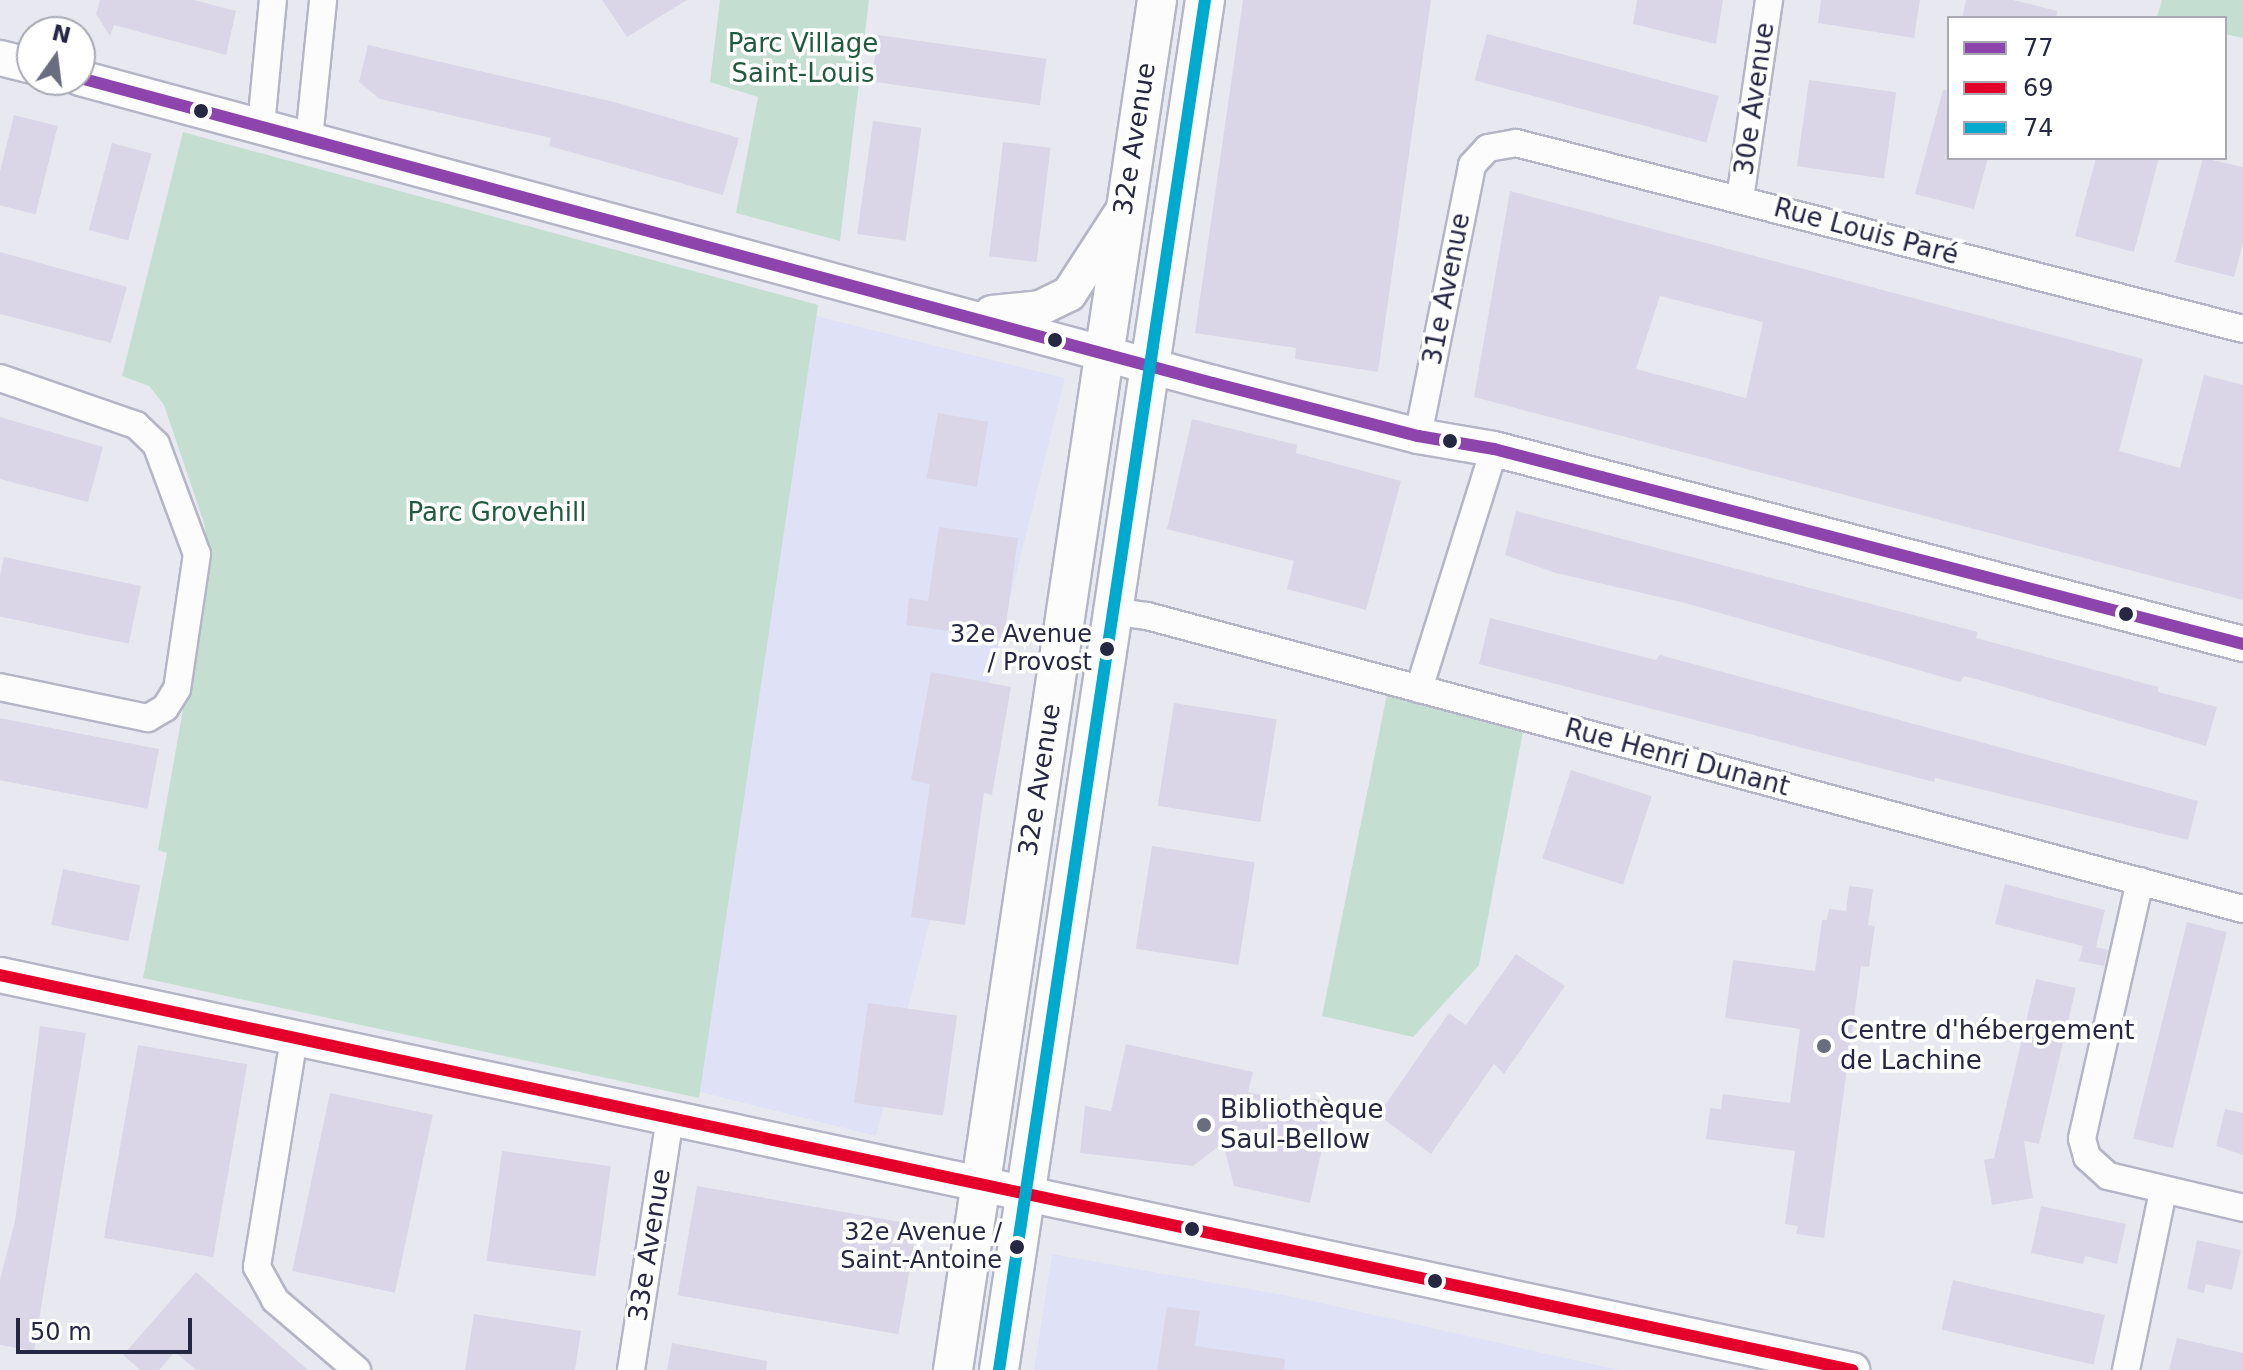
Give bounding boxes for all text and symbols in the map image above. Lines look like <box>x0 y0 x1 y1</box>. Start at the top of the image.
north arrow <box>16 16 96 96</box>
legend <box>1947 16 2227 160</box>
text: N <box>49 20 73 49</box>
street label: 30e Avenue <box>1729 21 1781 177</box>
park label: Parc Village Saint-Louis <box>728 28 878 90</box>
text: 77 <box>2023 34 2054 62</box>
street label: 32e Avenue <box>1108 61 1162 217</box>
text: 69 <box>2023 74 2054 102</box>
unlabelled marker <box>193 103 209 119</box>
text: 74 <box>2023 114 2054 142</box>
street label: Rue Louis Paré <box>1770 192 1962 272</box>
street label: 31e Avenue <box>1417 210 1477 368</box>
unlabelled marker <box>1047 332 1063 348</box>
unlabelled marker <box>1442 433 1458 449</box>
park label: Parc Grovehill <box>408 497 586 529</box>
unlabelled marker <box>2118 606 2134 622</box>
place label: 32e Avenue / Provost <box>950 621 1092 677</box>
marker: 32e Avenue / Provost <box>1099 641 1115 657</box>
street label: 32e Avenue <box>1013 702 1067 858</box>
street label: Rue Henri Dunant <box>1561 713 1793 803</box>
place label: Centre d'hébergement de Lachine <box>1840 1015 2135 1076</box>
marker: Centre d'hébergement de Lachine <box>1815 1037 1833 1055</box>
place label: Bibliothèque Saul-Bellow <box>1220 1094 1384 1156</box>
marker: Bibliothèque Saul-Bellow <box>1195 1116 1213 1134</box>
street label: 33e Avenue <box>623 1167 677 1323</box>
place label: 32e Avenue / Saint-Antoine <box>840 1219 1002 1275</box>
unlabelled marker <box>1184 1221 1200 1237</box>
marker: 32e Avenue / Saint-Antoine <box>1009 1239 1025 1255</box>
unlabelled marker <box>1427 1273 1443 1289</box>
scale bar <box>20 1302 196 1352</box>
text: 50 m <box>30 1318 92 1346</box>

